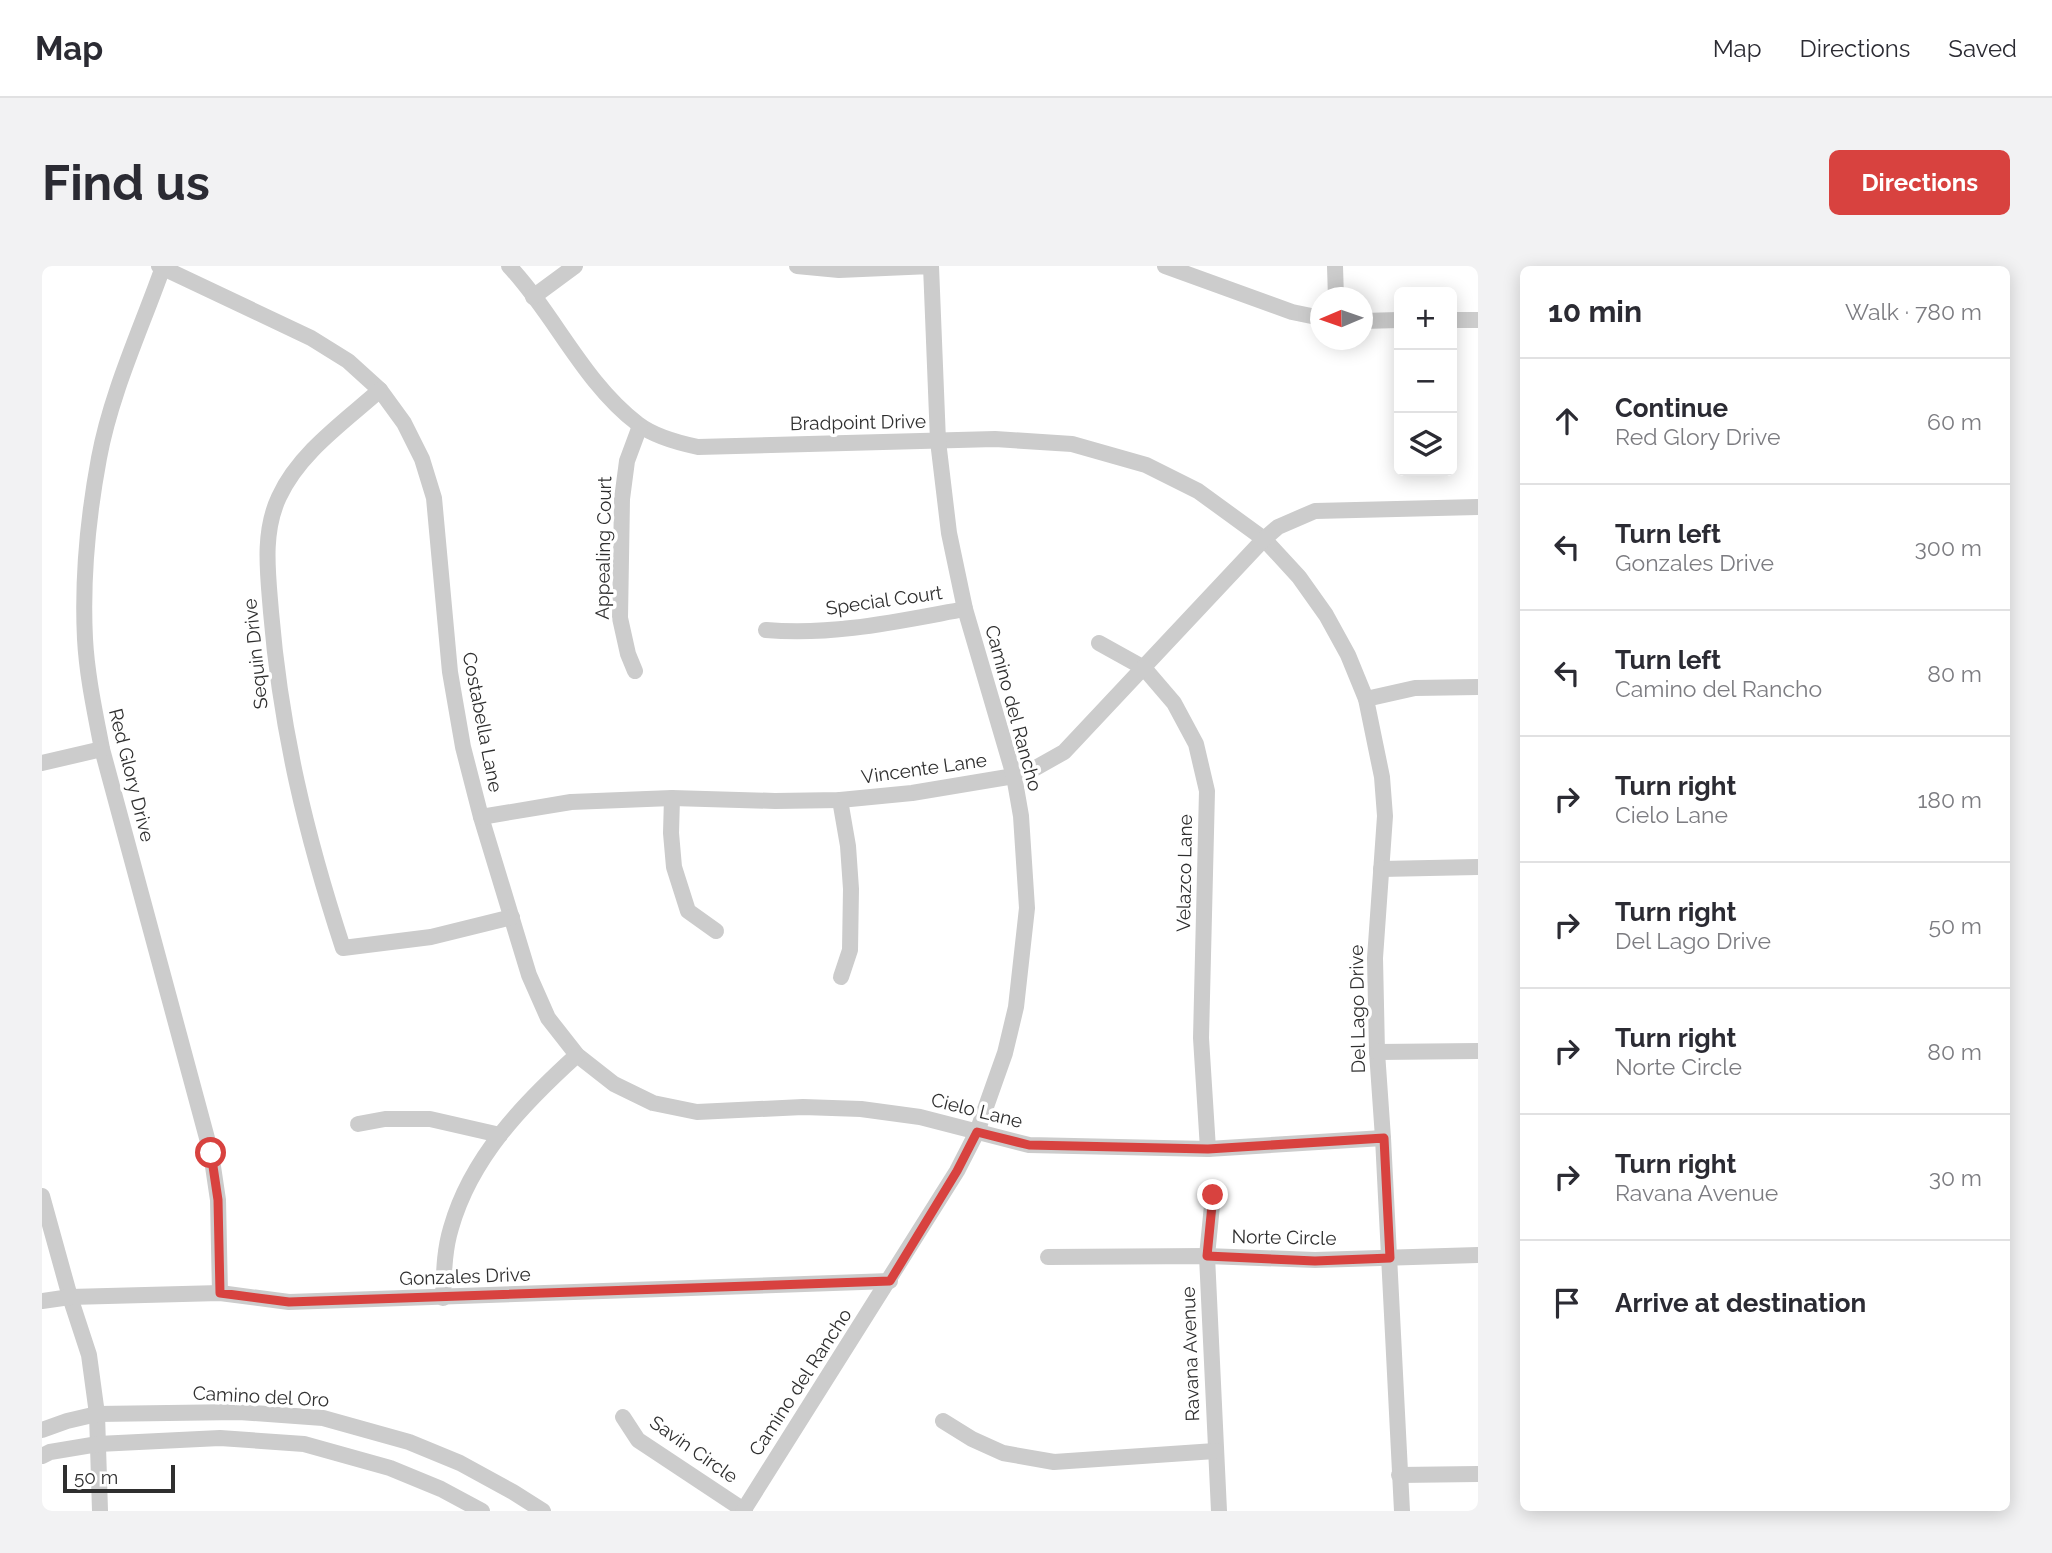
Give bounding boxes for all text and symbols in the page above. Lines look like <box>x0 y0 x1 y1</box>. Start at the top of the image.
text: Map <box>35 29 103 68</box>
text: Map <box>1713 34 1762 63</box>
text: Directions <box>1800 34 1910 63</box>
text: Saved <box>1948 34 2017 63</box>
button: Directions <box>1829 150 2010 215</box>
text: Find us <box>42 154 210 211</box>
north arrow <box>1310 287 1373 350</box>
map controls <box>1394 287 1457 476</box>
button: + <box>1394 287 1457 350</box>
text: 10 min <box>1548 294 1642 329</box>
text: Walk · 780 m <box>1845 298 1982 325</box>
button: − <box>1394 350 1457 413</box>
text: Continue <box>1615 393 1728 423</box>
icon: ahead <box>1548 402 1586 440</box>
text: 60 m <box>1927 408 1982 435</box>
street label: Bradpoint Drive <box>790 410 926 434</box>
button: layers <box>1394 413 1457 476</box>
text: Red Glory Drive <box>1615 423 1780 450</box>
street label: Appealing Court <box>591 475 615 620</box>
text: Turn left <box>1615 519 1721 549</box>
icon: left <box>1548 528 1586 566</box>
text: 300 m <box>1915 534 1982 561</box>
text: Gonzales Drive <box>1615 549 1774 576</box>
street label: Special Court <box>824 581 944 619</box>
street label: Sequin Drive <box>238 598 272 710</box>
street label: Camino del Rancho <box>981 622 1047 794</box>
text: Turn left <box>1615 645 1721 675</box>
street label: Costabella Lane <box>459 650 507 794</box>
icon: left <box>1548 654 1586 692</box>
text: 80 m <box>1927 660 1982 687</box>
text: Camino del Rancho <box>1615 675 1822 702</box>
street label: Red Glory Drive <box>105 706 159 844</box>
street label: Vincente Lane <box>860 748 988 788</box>
text: Turn right <box>1615 771 1736 801</box>
icon: right <box>1548 780 1586 818</box>
text: 180 m <box>1917 786 1982 813</box>
text: Cielo Lane <box>1615 801 1728 828</box>
street label: Velazco Lane <box>1172 814 1196 932</box>
text: Turn right <box>1615 897 1736 927</box>
icon: right <box>1548 906 1586 944</box>
text: 50 m <box>1928 912 1982 939</box>
text: Del Lago Drive <box>1615 927 1771 954</box>
street label: Del Lago Drive <box>1345 944 1369 1074</box>
text: Turn right <box>1615 1023 1736 1053</box>
icon: right <box>1548 1032 1586 1070</box>
text: 80 m <box>1927 1038 1982 1065</box>
text: Norte Circle <box>1615 1053 1742 1080</box>
street label: Cielo Lane <box>929 1088 1025 1132</box>
route start <box>195 1137 226 1168</box>
text: Turn right <box>1615 1149 1736 1179</box>
icon: right <box>1548 1158 1586 1196</box>
text: 30 m <box>1929 1164 1982 1191</box>
route end <box>1197 1179 1228 1210</box>
text: Ravana Avenue <box>1615 1179 1778 1206</box>
street label: Norte Circle <box>1231 1225 1337 1249</box>
street label: Gonzales Drive <box>399 1263 531 1289</box>
icon: arrive <box>1548 1284 1586 1322</box>
street label: Ravana Avenue <box>1177 1286 1203 1422</box>
text: Arrive at destination <box>1615 1288 1866 1318</box>
street label: Camino del Rancho <box>744 1304 856 1460</box>
street label: Camino del Oro <box>192 1381 330 1411</box>
street label: Savin Circle <box>646 1411 742 1487</box>
scale bar <box>63 1462 175 1494</box>
text: 50 m <box>74 1466 118 1488</box>

